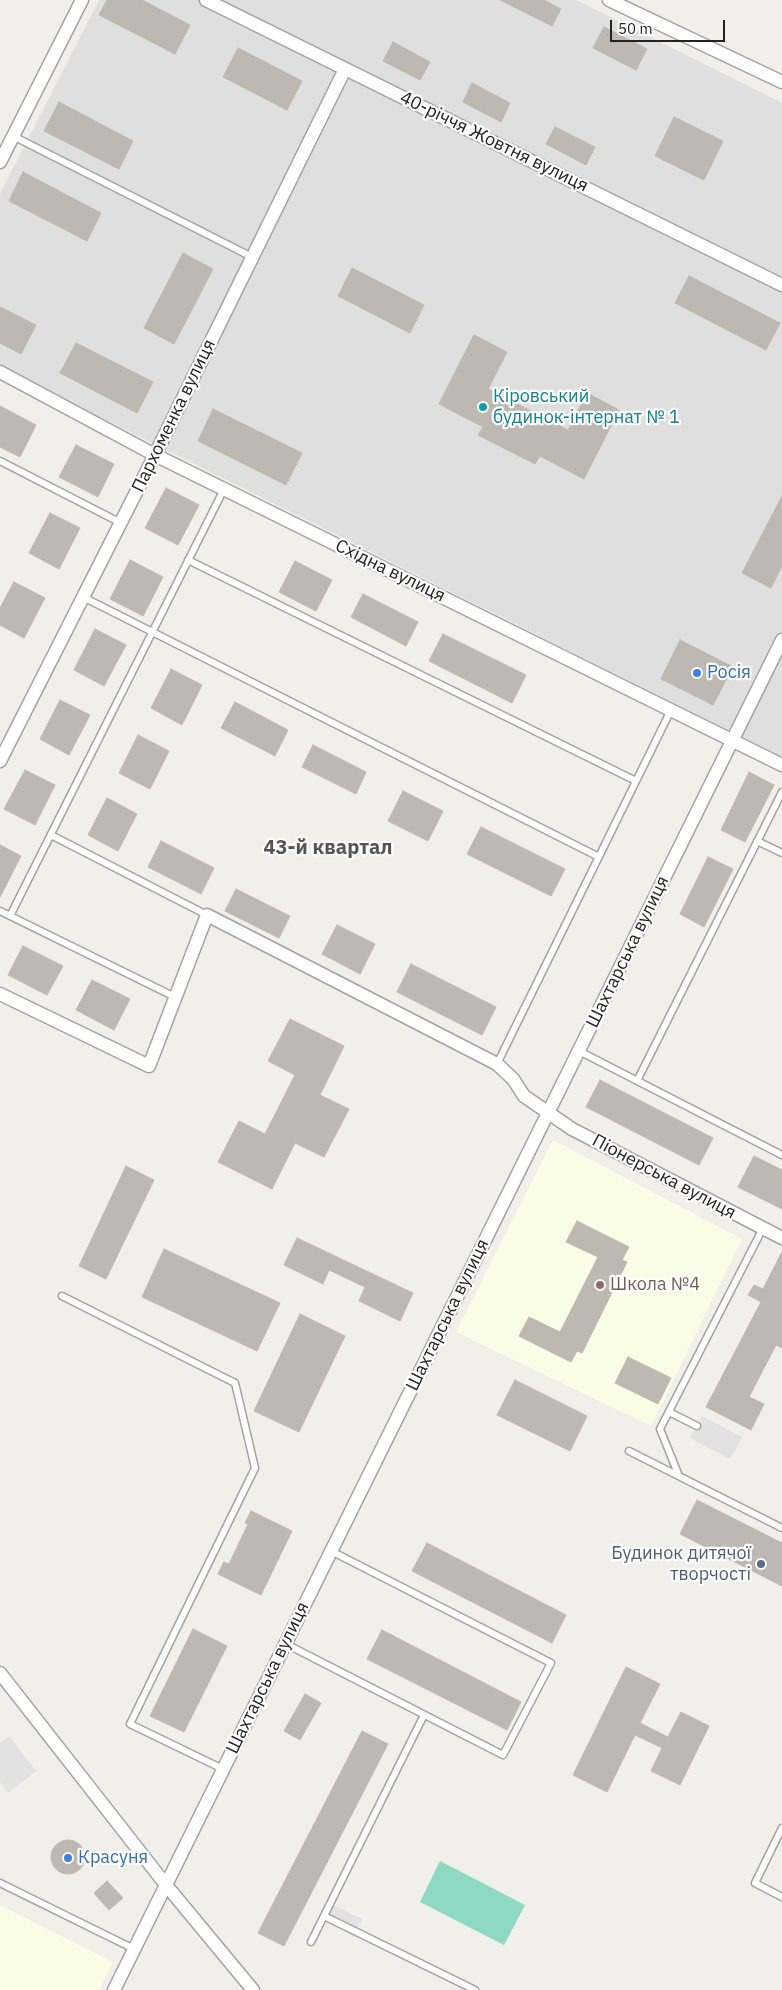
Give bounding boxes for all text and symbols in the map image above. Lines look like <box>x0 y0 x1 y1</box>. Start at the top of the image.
scale bar <box>612 10 727 42</box>
text: 50 m <box>618 19 653 38</box>
street label: 40-річчя Жовтня вулиця <box>396 87 592 197</box>
street label: Пархоменка вулиця <box>128 336 220 496</box>
place label: Кіровський будинок-інтернат № 1 <box>493 386 680 428</box>
marker: Кіровський будинок-інтернат № 1 <box>477 401 489 413</box>
street label: Східна вулиця <box>331 535 449 607</box>
place label: Росія <box>707 662 751 684</box>
marker: Росія <box>691 667 703 679</box>
district label: 43-й квартал <box>263 836 393 860</box>
street label: Шахтарська вулиця <box>582 873 674 1031</box>
street label: Піонерська вулиця <box>588 1130 740 1224</box>
street label: Шахтарська вулиця <box>402 1236 494 1394</box>
place label: Школа №4 <box>610 1274 700 1296</box>
marker: Школа №4 <box>594 1279 606 1291</box>
place label: Будинок дитячої творчості <box>611 1543 751 1586</box>
marker: Будинок дитячої творчості <box>755 1558 767 1570</box>
street label: Шахтарська вулиця <box>222 1599 314 1757</box>
place label: Красуня <box>78 1847 148 1869</box>
marker: Красуня <box>62 1852 74 1864</box>

